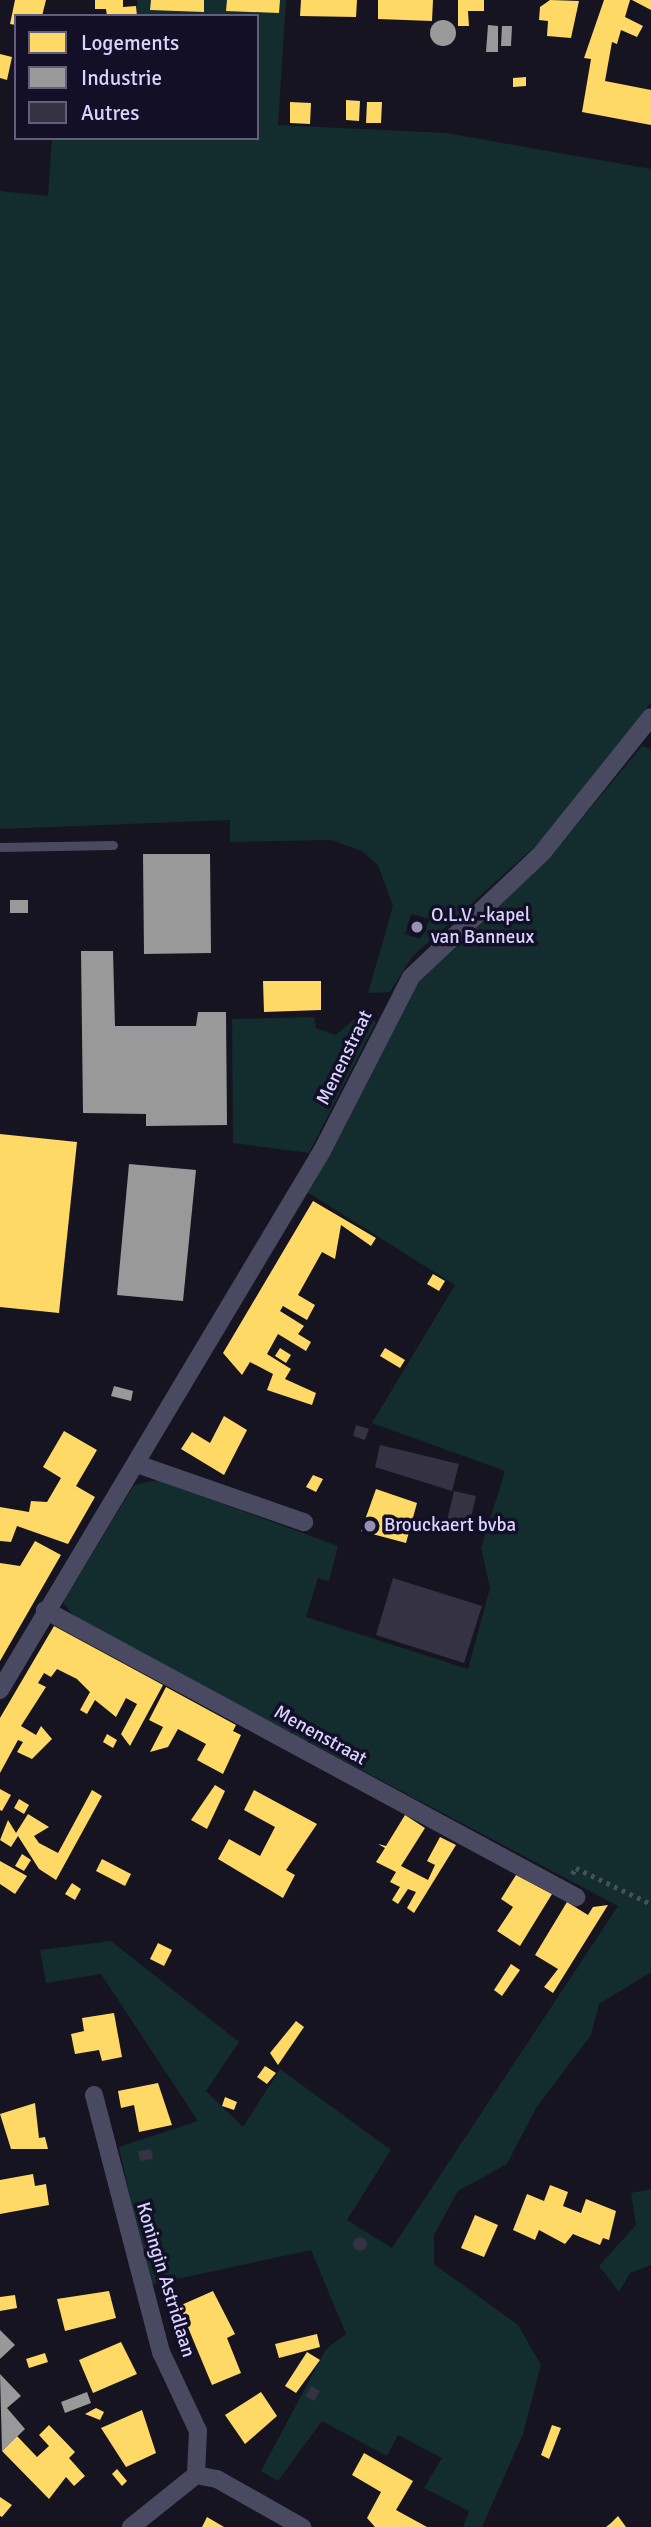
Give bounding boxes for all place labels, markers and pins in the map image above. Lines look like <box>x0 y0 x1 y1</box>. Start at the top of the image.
place label: O.L.V. -kapel van Banneux <box>431 905 534 949</box>
marker: O.L.V. -kapel van Banneux <box>409 919 425 935</box>
place label: Brouckaert bvba <box>384 1515 516 1537</box>
marker: Brouckaert bvba <box>362 1518 378 1534</box>

